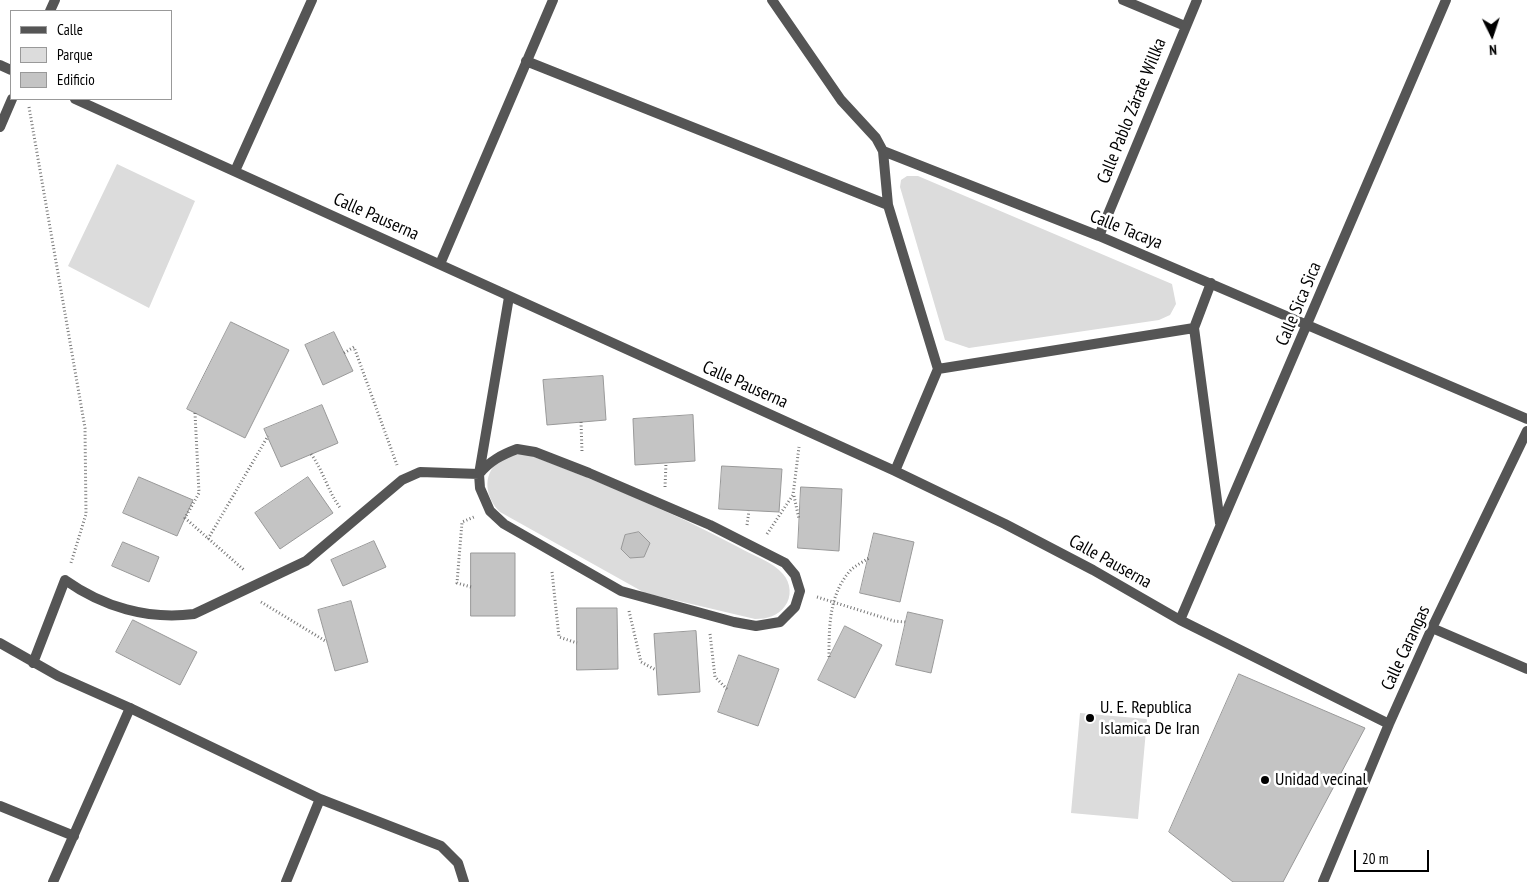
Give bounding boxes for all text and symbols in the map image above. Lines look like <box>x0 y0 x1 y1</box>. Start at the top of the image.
legend <box>10 10 172 100</box>
north arrow <box>1467 10 1517 60</box>
text: Calle <box>57 20 83 39</box>
street label: Calle Pablo Zárate Willka <box>1093 35 1171 187</box>
text: N <box>1489 41 1497 59</box>
text: Parque <box>57 45 93 64</box>
text: Edificio <box>57 70 95 89</box>
street label: Calle Pauserna <box>330 189 422 245</box>
street label: Calle Tacaya <box>1087 206 1165 254</box>
street label: Calle Sica Sica <box>1272 259 1326 349</box>
street label: Calle Pauserna <box>699 357 791 413</box>
street label: Calle Pauserna <box>1065 530 1155 594</box>
street label: Calle Carangas <box>1377 602 1435 694</box>
place label: U. E. Republica Islamica De Iran <box>1100 697 1200 740</box>
marker: U. E. Republica Islamica De Iran <box>1084 712 1096 724</box>
place label: Unidad vecinal <box>1275 769 1367 791</box>
marker: Unidad vecinal <box>1259 774 1271 786</box>
scale bar <box>1357 840 1432 872</box>
text: 20 m <box>1362 849 1388 868</box>

